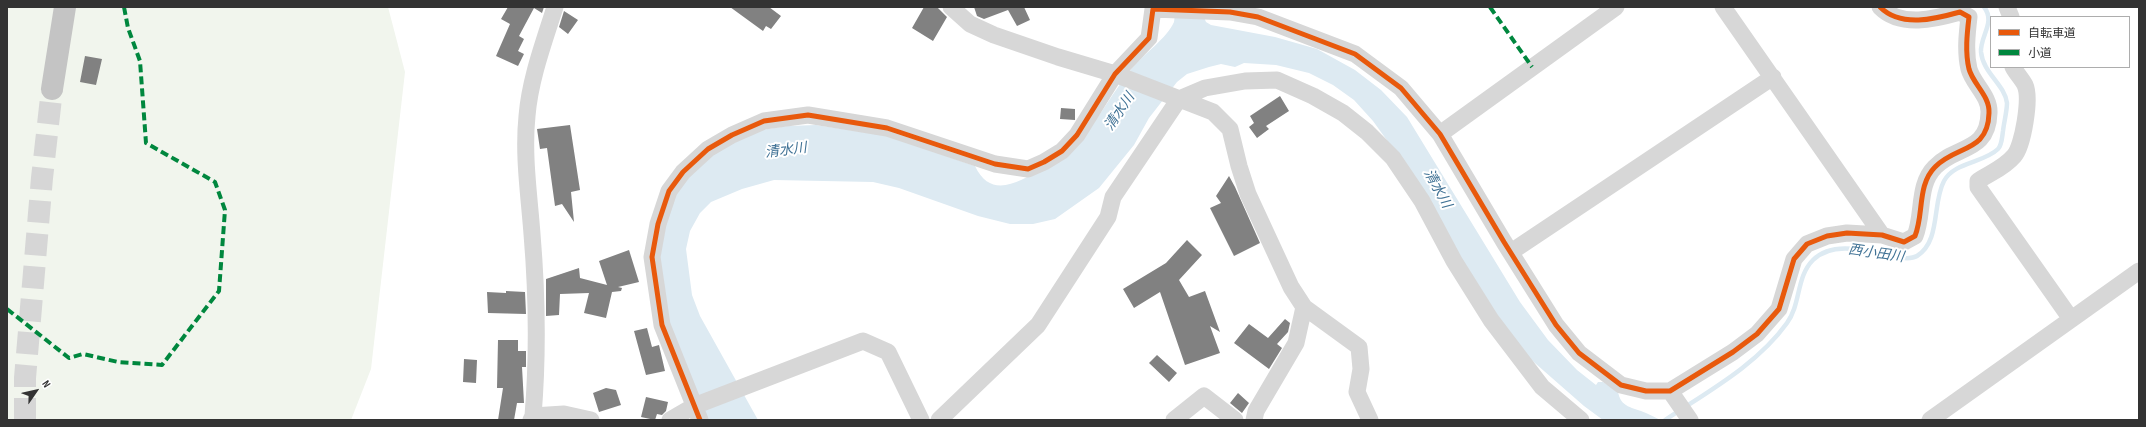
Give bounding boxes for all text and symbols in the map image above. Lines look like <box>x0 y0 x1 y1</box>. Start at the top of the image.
legend <box>1990 16 2130 68</box>
text: 自転車道 <box>2028 26 2076 41</box>
text: 小道 <box>2028 46 2052 61</box>
water label: 清水川 <box>1101 90 1139 134</box>
water label: 清水川 <box>764 140 808 162</box>
water label: 清水川 <box>1419 167 1455 211</box>
water label: 西小田川 <box>1847 242 1905 266</box>
north arrow <box>16 371 56 411</box>
text: N <box>39 378 53 390</box>

